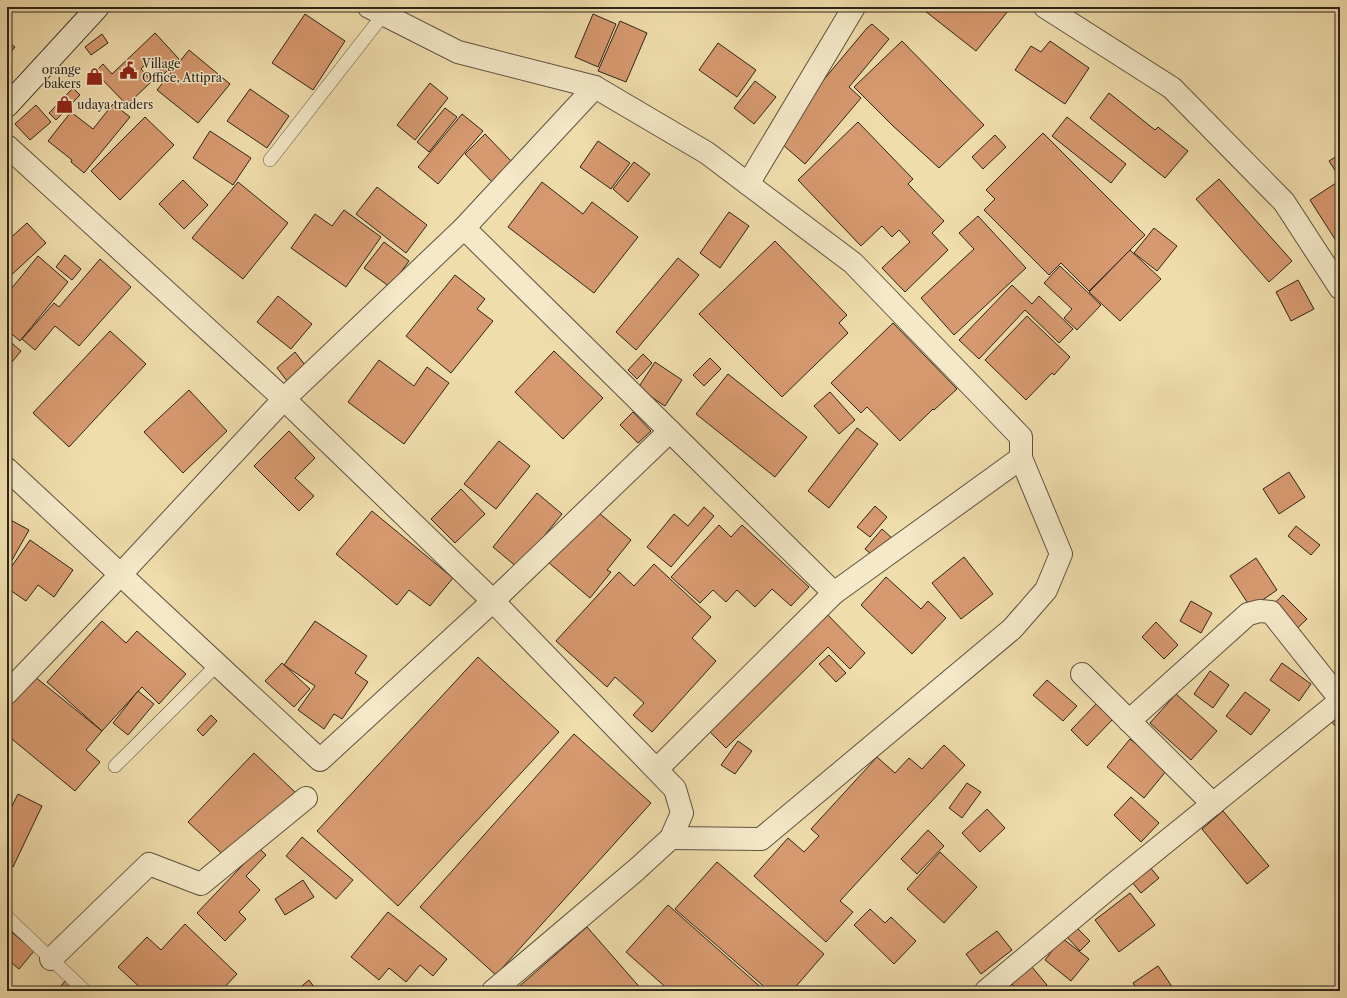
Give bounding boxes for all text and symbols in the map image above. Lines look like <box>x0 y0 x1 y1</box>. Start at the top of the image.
place label: Village Office, Attipra <box>141 56 223 85</box>
public building icon: Village Office, Attipra <box>119 60 139 80</box>
place label: orange bakers <box>42 62 81 91</box>
shop icon: orange bakers <box>84 66 104 86</box>
shop icon: udaya traders <box>54 94 74 114</box>
place label: udaya traders <box>77 97 153 112</box>

